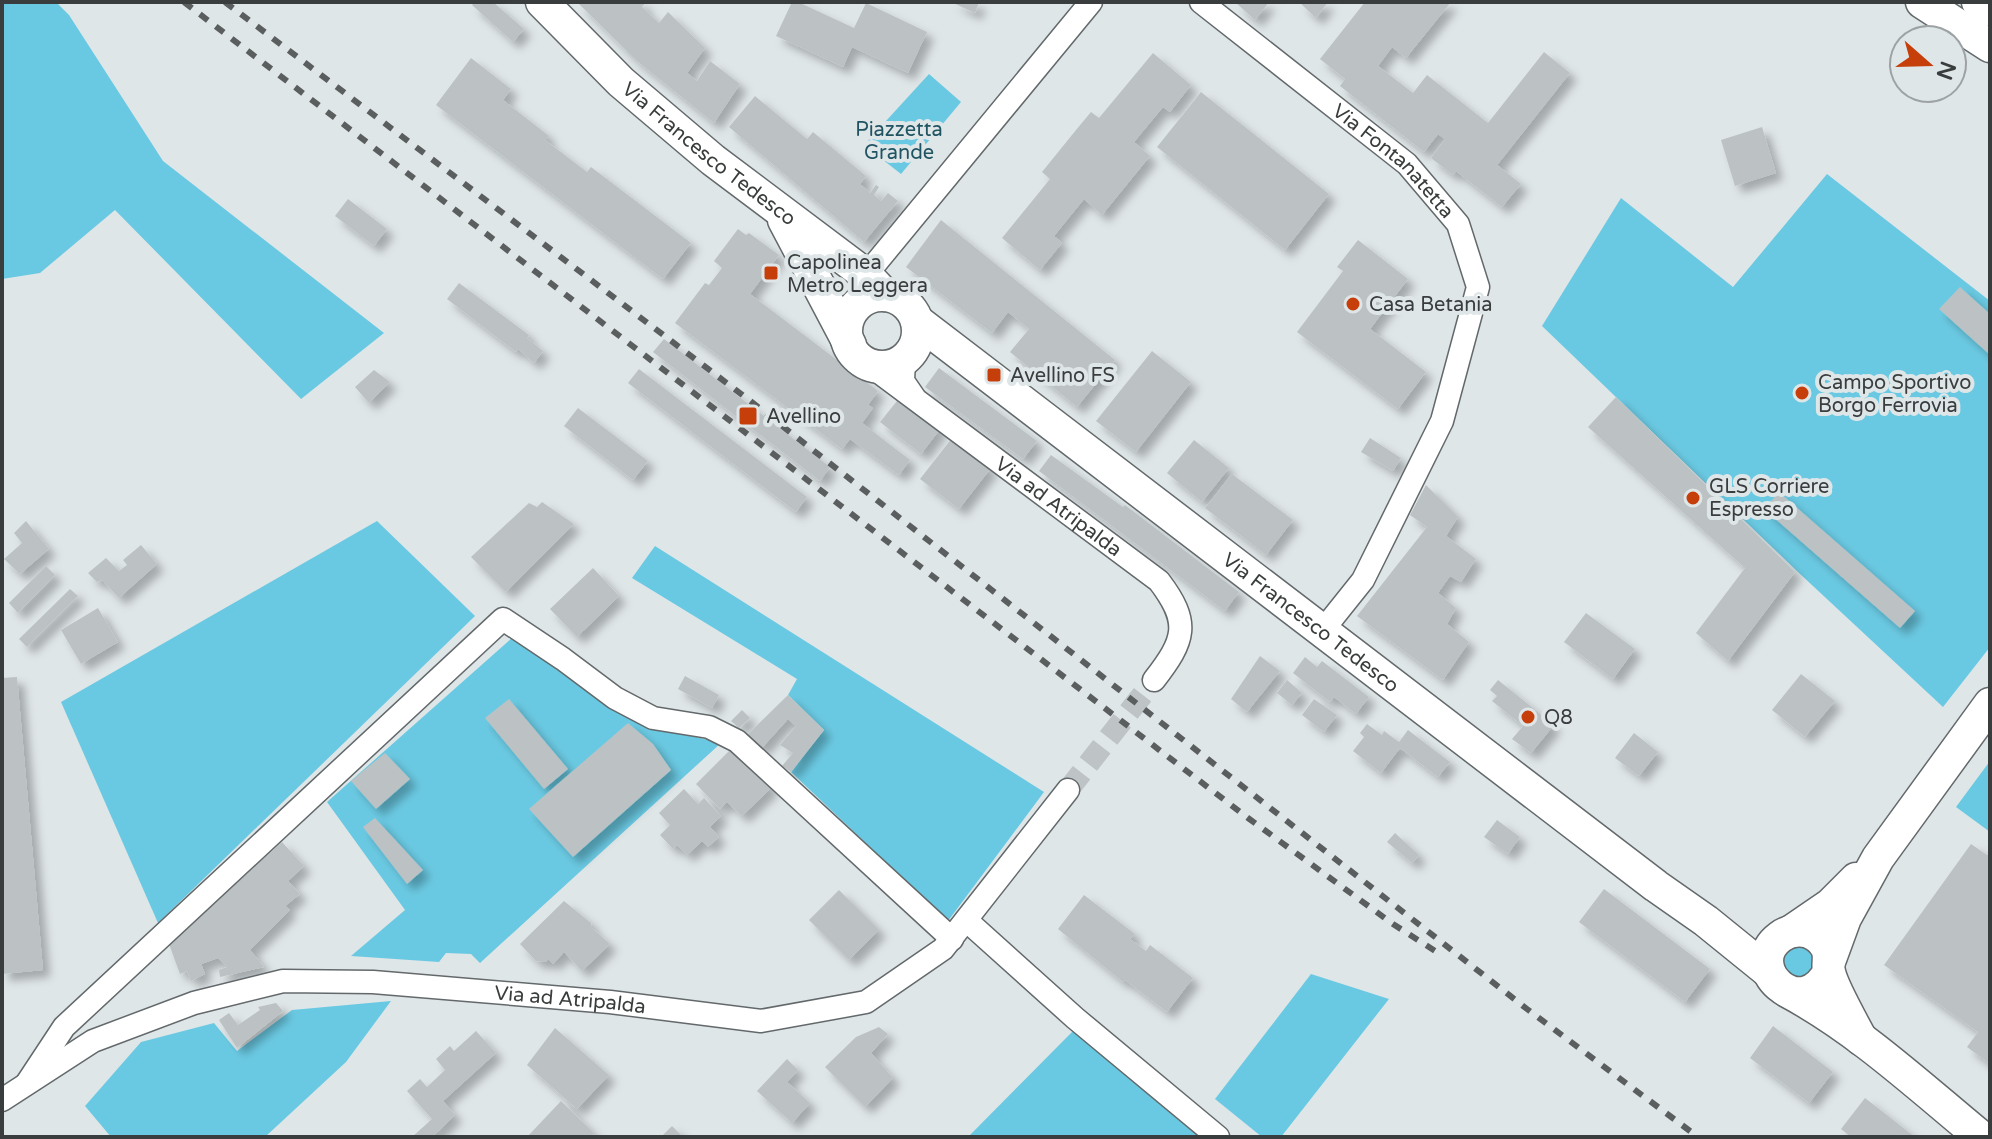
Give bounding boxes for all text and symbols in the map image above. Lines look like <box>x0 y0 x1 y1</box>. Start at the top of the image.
north arrow <box>1888 24 1968 104</box>
text: N <box>1931 58 1961 83</box>
street label: Via Francesco Tedesco <box>617 77 800 231</box>
street label: Via Fontanatetta <box>1327 99 1459 223</box>
park label: Piazzetta Grande <box>855 118 943 165</box>
place label: Capolinea Metro Leggera <box>787 251 928 298</box>
marker: Capolinea Metro Leggera <box>762 264 780 282</box>
place label: Casa Betania <box>1369 293 1493 317</box>
marker: Casa Betania <box>1344 295 1362 313</box>
place label: Avellino FS <box>1010 364 1115 388</box>
marker: Avellino FS <box>985 366 1003 384</box>
place label: Campo Sportivo Borgo Ferrovia <box>1818 371 1971 418</box>
marker: Campo Sportivo Borgo Ferrovia <box>1793 384 1811 402</box>
marker: Avellino <box>737 405 759 427</box>
place label: Avellino <box>766 405 841 429</box>
street label: Via ad Atripalda <box>990 452 1126 562</box>
place label: GLS Corriere Espresso <box>1709 475 1829 522</box>
marker: GLS Corriere Espresso <box>1684 489 1702 507</box>
street label: Via Francesco Tedesco <box>1217 548 1403 698</box>
place label: Q8 <box>1544 706 1573 730</box>
marker: Q8 <box>1519 708 1537 726</box>
street label: Via ad Atripalda <box>494 981 647 1019</box>

